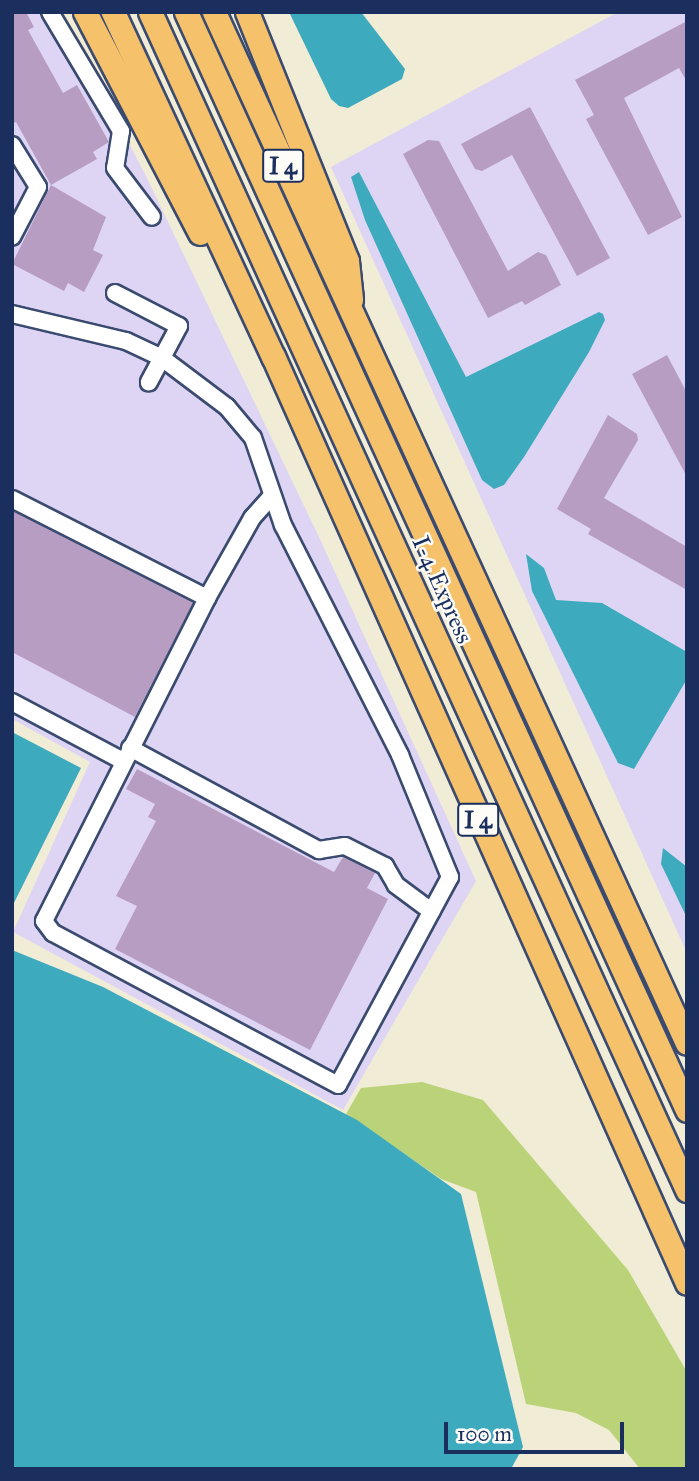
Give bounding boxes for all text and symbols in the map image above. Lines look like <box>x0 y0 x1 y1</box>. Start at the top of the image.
road number: I 4 <box>262 146 304 186</box>
street label: I-4 Express <box>405 532 479 648</box>
road number: I 4 <box>457 800 499 840</box>
scale bar <box>447 1408 627 1452</box>
text: 100 m <box>457 1421 512 1447</box>

